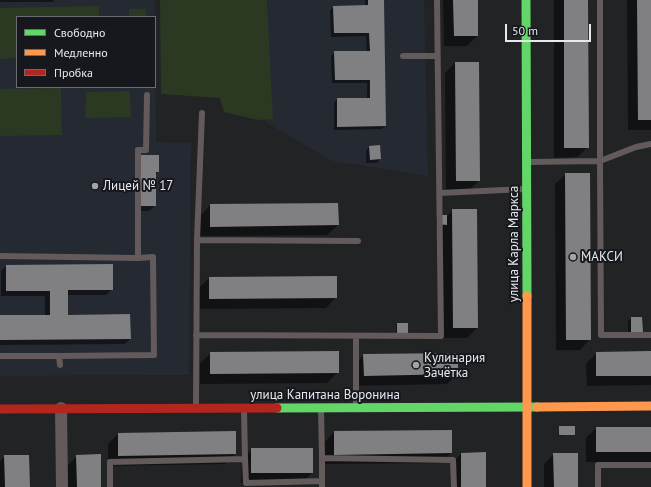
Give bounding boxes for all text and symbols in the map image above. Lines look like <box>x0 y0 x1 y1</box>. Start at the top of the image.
legend <box>16 16 156 88</box>
scale bar <box>507 16 593 42</box>
text: 50 m <box>512 23 538 38</box>
text: Свободно <box>54 25 105 40</box>
text: Медленно <box>54 45 108 60</box>
text: Пробка <box>54 65 93 80</box>
place label: Лицей № 17 <box>103 178 173 194</box>
marker: Лицей № 17 <box>90 181 100 191</box>
street label: улица Карла Маркса <box>506 186 522 302</box>
place label: МАКСИ <box>581 249 623 265</box>
marker: МАКСИ <box>568 252 578 262</box>
place label: Кулинария Зачётка <box>424 350 485 381</box>
marker: Кулинария Зачётка <box>411 360 421 370</box>
street label: улица Капитана Воронина <box>250 387 400 403</box>

